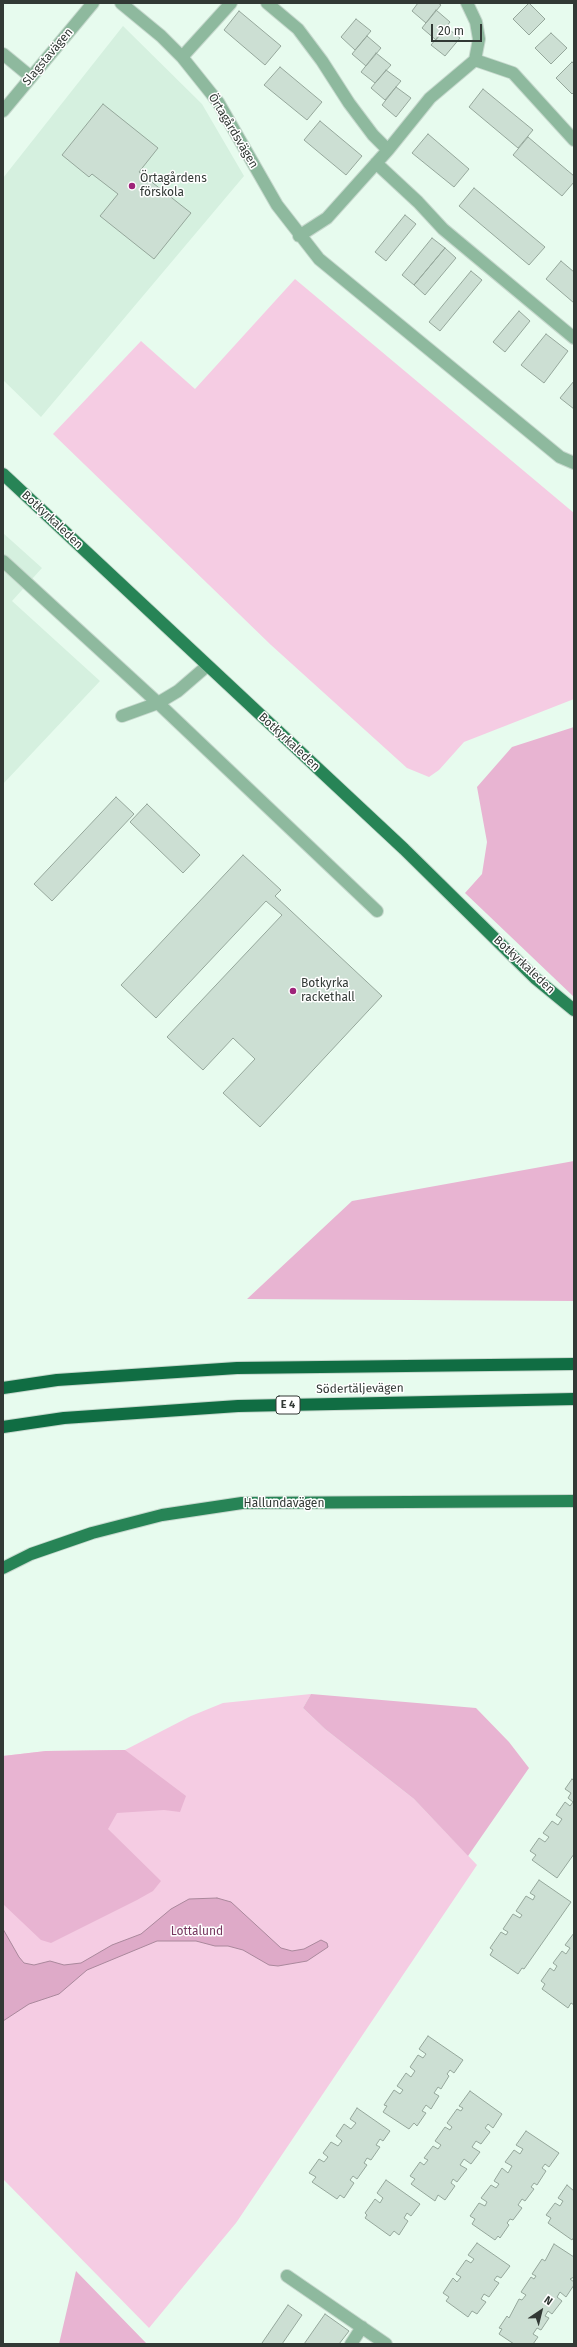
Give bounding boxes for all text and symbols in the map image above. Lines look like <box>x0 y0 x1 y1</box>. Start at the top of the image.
scale bar <box>433 16 484 42</box>
text: 20 m <box>438 24 464 38</box>
street label: Slagstavägen <box>20 25 76 89</box>
street label: Örtagårdsvägen <box>205 91 261 171</box>
place label: Örtagårdens förskola <box>140 172 207 200</box>
marker: Örtagårdens förskola <box>127 181 137 191</box>
street label: Botkyrkaleden <box>18 488 86 552</box>
street label: Botkyrkaleden <box>255 710 323 774</box>
street label: Botkyrkaleden <box>490 933 558 997</box>
place label: Botkyrka rackethall <box>301 977 355 1005</box>
marker: Botkyrka rackethall <box>288 986 298 996</box>
street label: Södertäljevägen <box>316 1381 404 1397</box>
road number: E 4 <box>276 1396 300 1414</box>
street label: Hallundavägen <box>244 1497 324 1511</box>
park label: Lottalund <box>171 1925 223 1939</box>
north arrow <box>521 2291 561 2331</box>
text: N <box>541 2293 555 2308</box>

